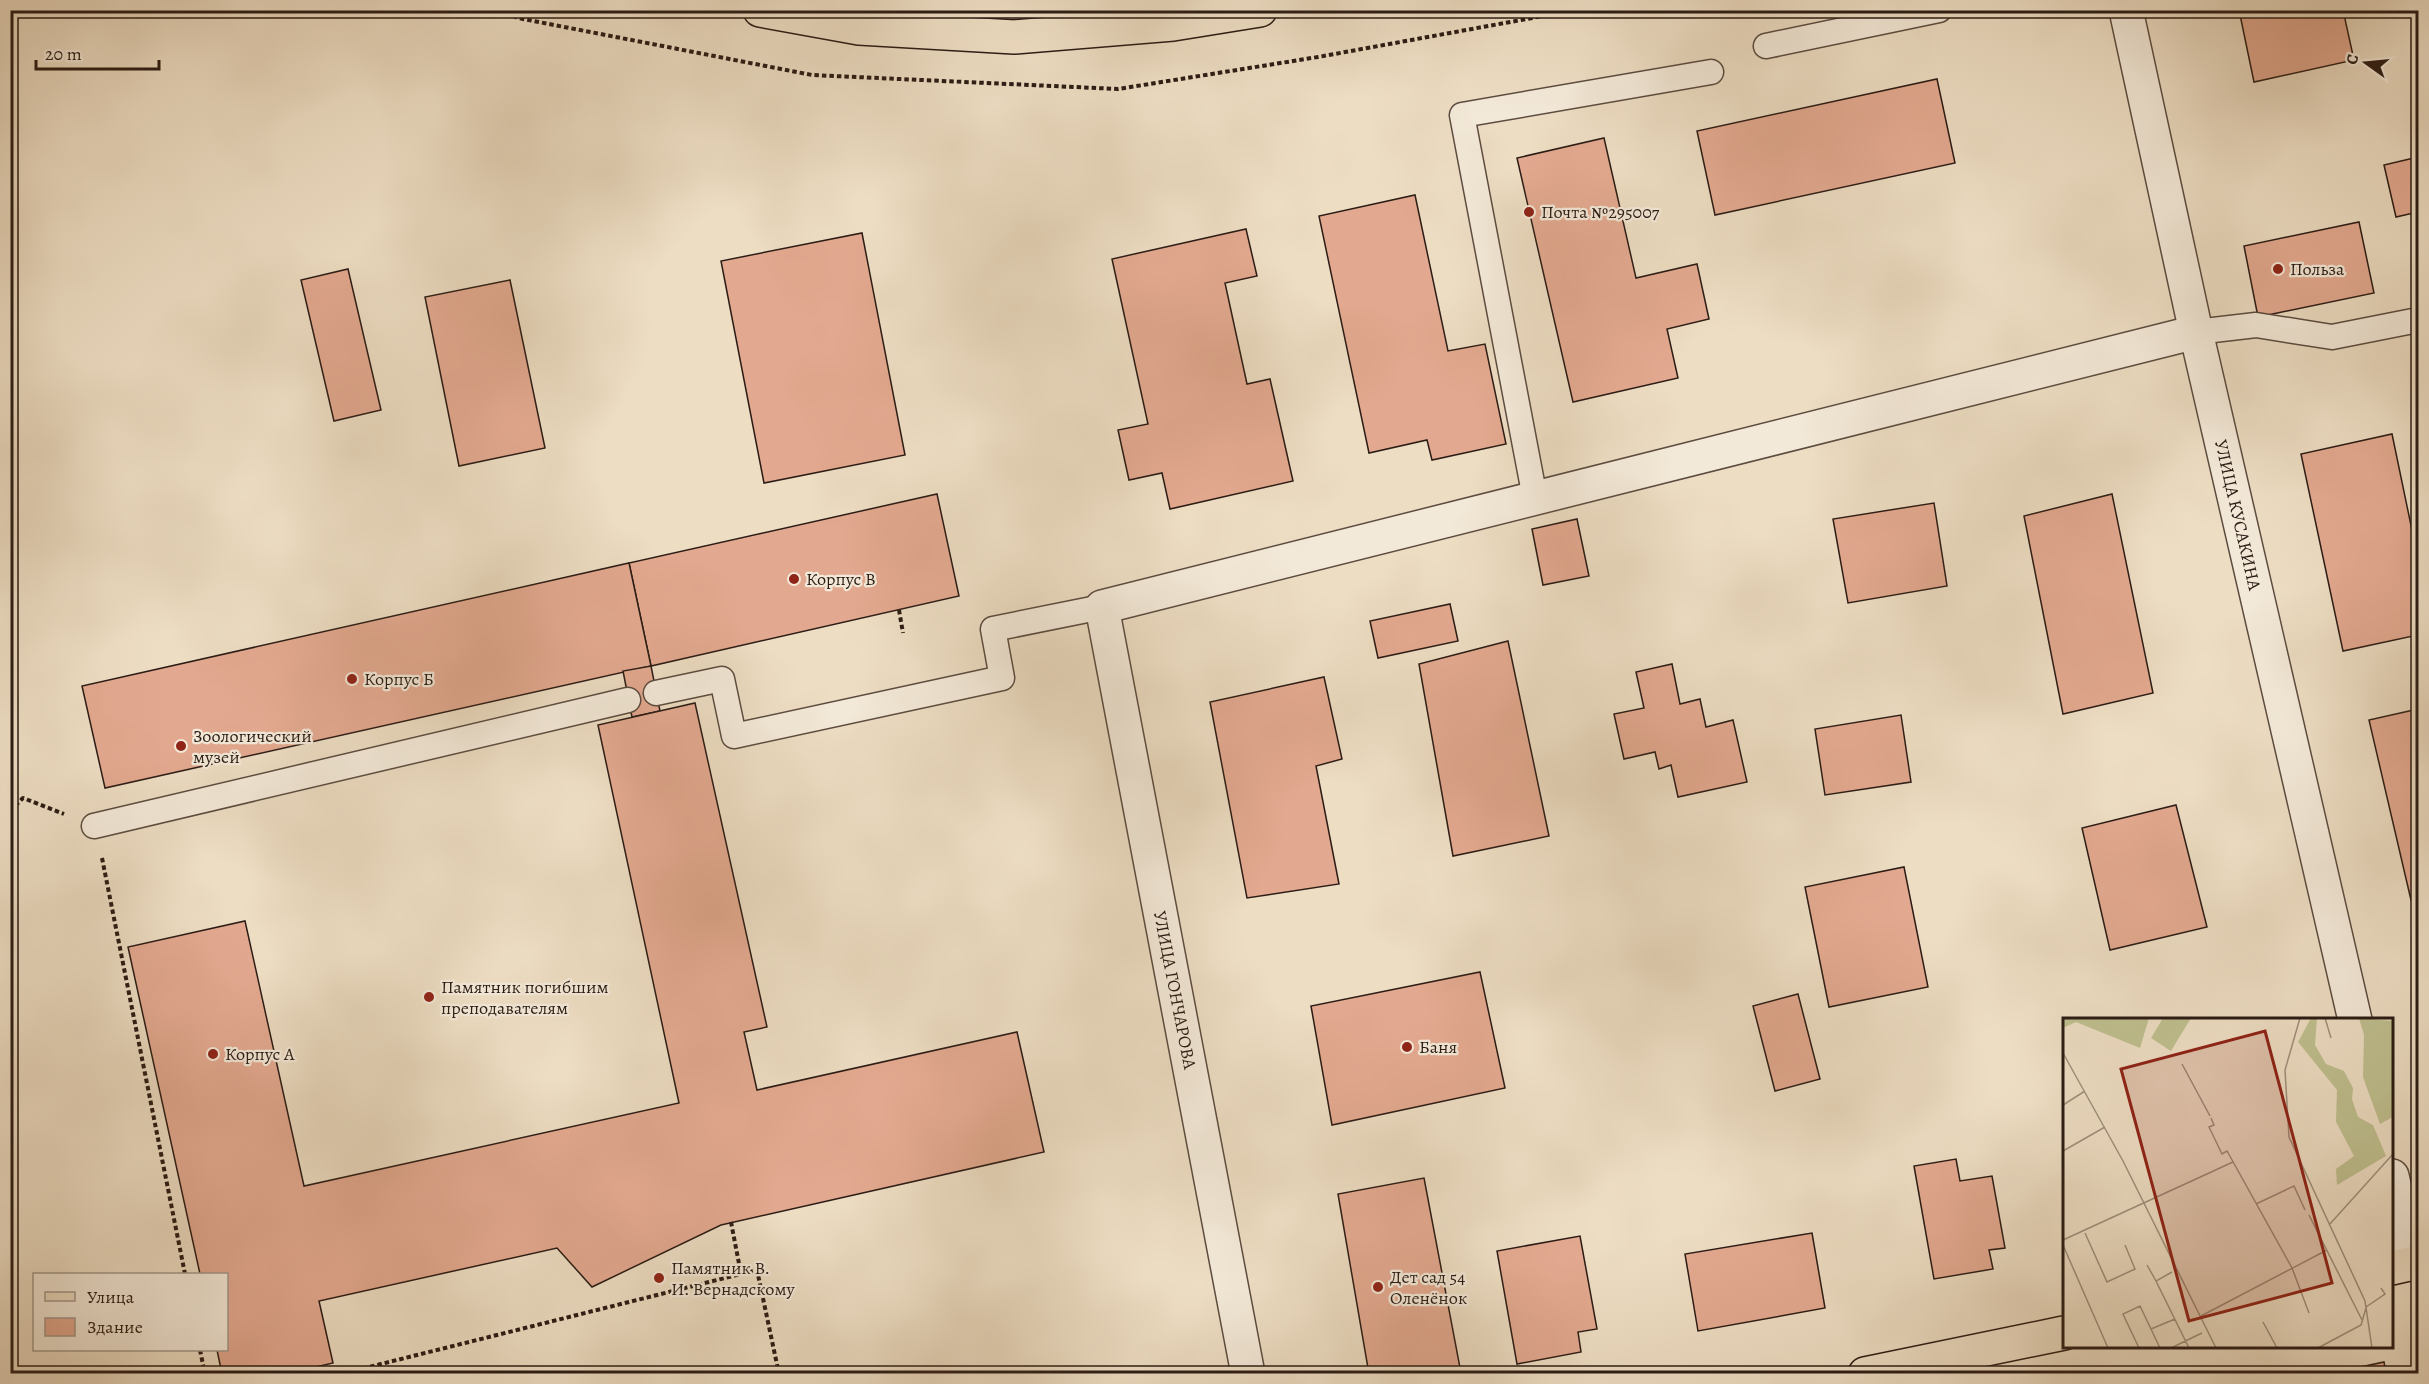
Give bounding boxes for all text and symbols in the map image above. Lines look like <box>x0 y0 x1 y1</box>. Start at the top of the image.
scale bar <box>36 33 159 71</box>
north arrow <box>2336 33 2396 93</box>
text: 20 m <box>45 42 82 66</box>
text: С <box>2341 52 2364 67</box>
place label: Почта №295007 <box>1541 200 1660 224</box>
marker: Почта №295007 <box>1522 205 1536 219</box>
place label: Польза <box>2290 257 2345 281</box>
marker: Польза <box>2271 262 2285 276</box>
street label: УЛИЦА КУСАКИНА <box>2209 437 2267 593</box>
place label: Корпус В <box>806 567 876 591</box>
marker: Корпус В <box>787 572 801 586</box>
place label: Корпус Б <box>364 667 434 691</box>
marker: Корпус Б <box>345 672 359 686</box>
place label: Зоологический музей <box>193 724 312 769</box>
marker: Зоологический музей <box>174 739 188 753</box>
street label: УЛИЦА ГОНЧАРОВА <box>1148 909 1202 1072</box>
place label: Памятник погибшим преподавателям <box>441 975 609 1020</box>
marker: Памятник погибшим преподавателям <box>422 990 436 1004</box>
inset map <box>2063 1018 2393 1348</box>
place label: Баня <box>1419 1035 1457 1059</box>
marker: Баня <box>1400 1040 1414 1054</box>
place label: Корпус А <box>225 1042 295 1066</box>
marker: Корпус А <box>206 1047 220 1061</box>
place label: Памятник В. И. Вернадскому <box>671 1256 796 1301</box>
place label: Дет сад 54 Оленёнок <box>1390 1265 1467 1310</box>
marker: Памятник В. И. Вернадскому <box>652 1271 666 1285</box>
legend <box>33 1273 228 1351</box>
marker: Дет сад 54 Оленёнок <box>1371 1280 1385 1294</box>
text: Улица <box>87 1285 135 1309</box>
text: Здание <box>87 1315 143 1339</box>

